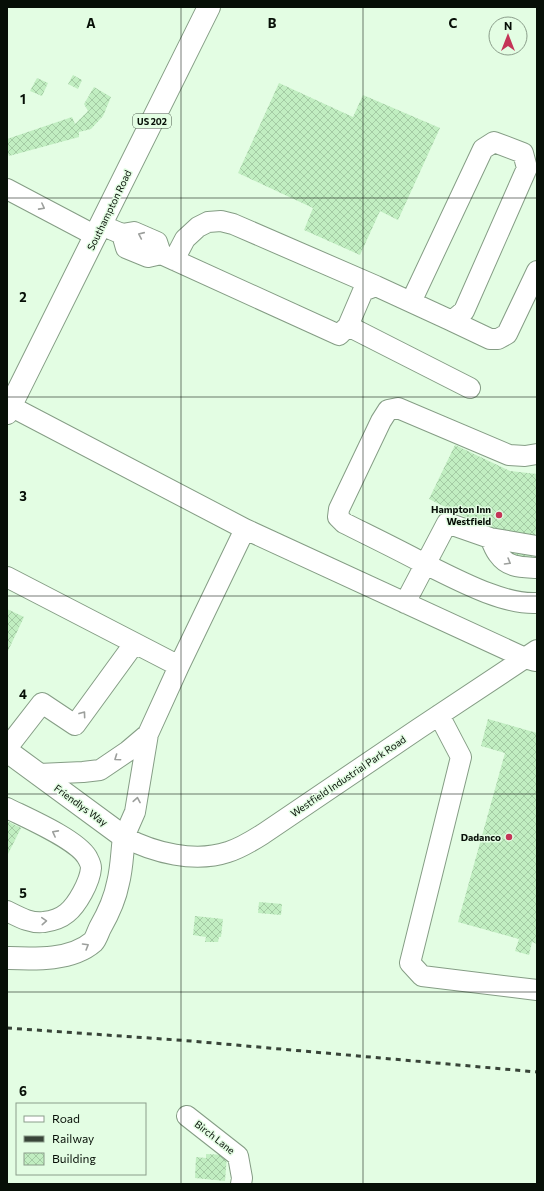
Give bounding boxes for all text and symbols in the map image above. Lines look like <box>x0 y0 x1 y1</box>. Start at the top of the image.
text: A <box>86 15 96 31</box>
text: B <box>268 15 277 31</box>
text: C <box>449 15 458 31</box>
north arrow <box>488 16 528 56</box>
text: N <box>504 19 512 32</box>
text: 1 <box>20 91 26 107</box>
road number: US 202 <box>133 114 171 128</box>
street label: Southampton Road <box>84 168 134 252</box>
one-way arrow <box>37 203 45 210</box>
one-way arrow <box>138 232 146 240</box>
text: 2 <box>19 289 27 305</box>
text: 3 <box>19 488 27 504</box>
place label: Hampton Inn Westfield <box>431 503 491 527</box>
marker: Hampton Inn Westfield <box>494 510 504 520</box>
one-way arrow <box>503 557 510 564</box>
text: 4 <box>19 686 27 702</box>
one-way arrow <box>78 711 85 718</box>
street label: Westfield Industrial Park Road <box>288 733 408 819</box>
one-way arrow <box>114 753 121 761</box>
street label: Friendlys Way <box>52 782 110 828</box>
one-way arrow <box>132 797 141 803</box>
one-way arrow <box>52 830 59 837</box>
place label: Dadanco <box>461 831 501 843</box>
marker: Dadanco <box>504 832 514 842</box>
text: 5 <box>19 885 27 901</box>
one-way arrow <box>41 917 47 926</box>
one-way arrow <box>82 943 89 950</box>
text: 6 <box>19 1083 27 1099</box>
legend <box>16 1103 146 1175</box>
text: Road <box>52 1111 80 1125</box>
street label: Birch Lane <box>193 1118 237 1156</box>
text: Railway <box>52 1131 94 1145</box>
text: Building <box>52 1151 96 1165</box>

